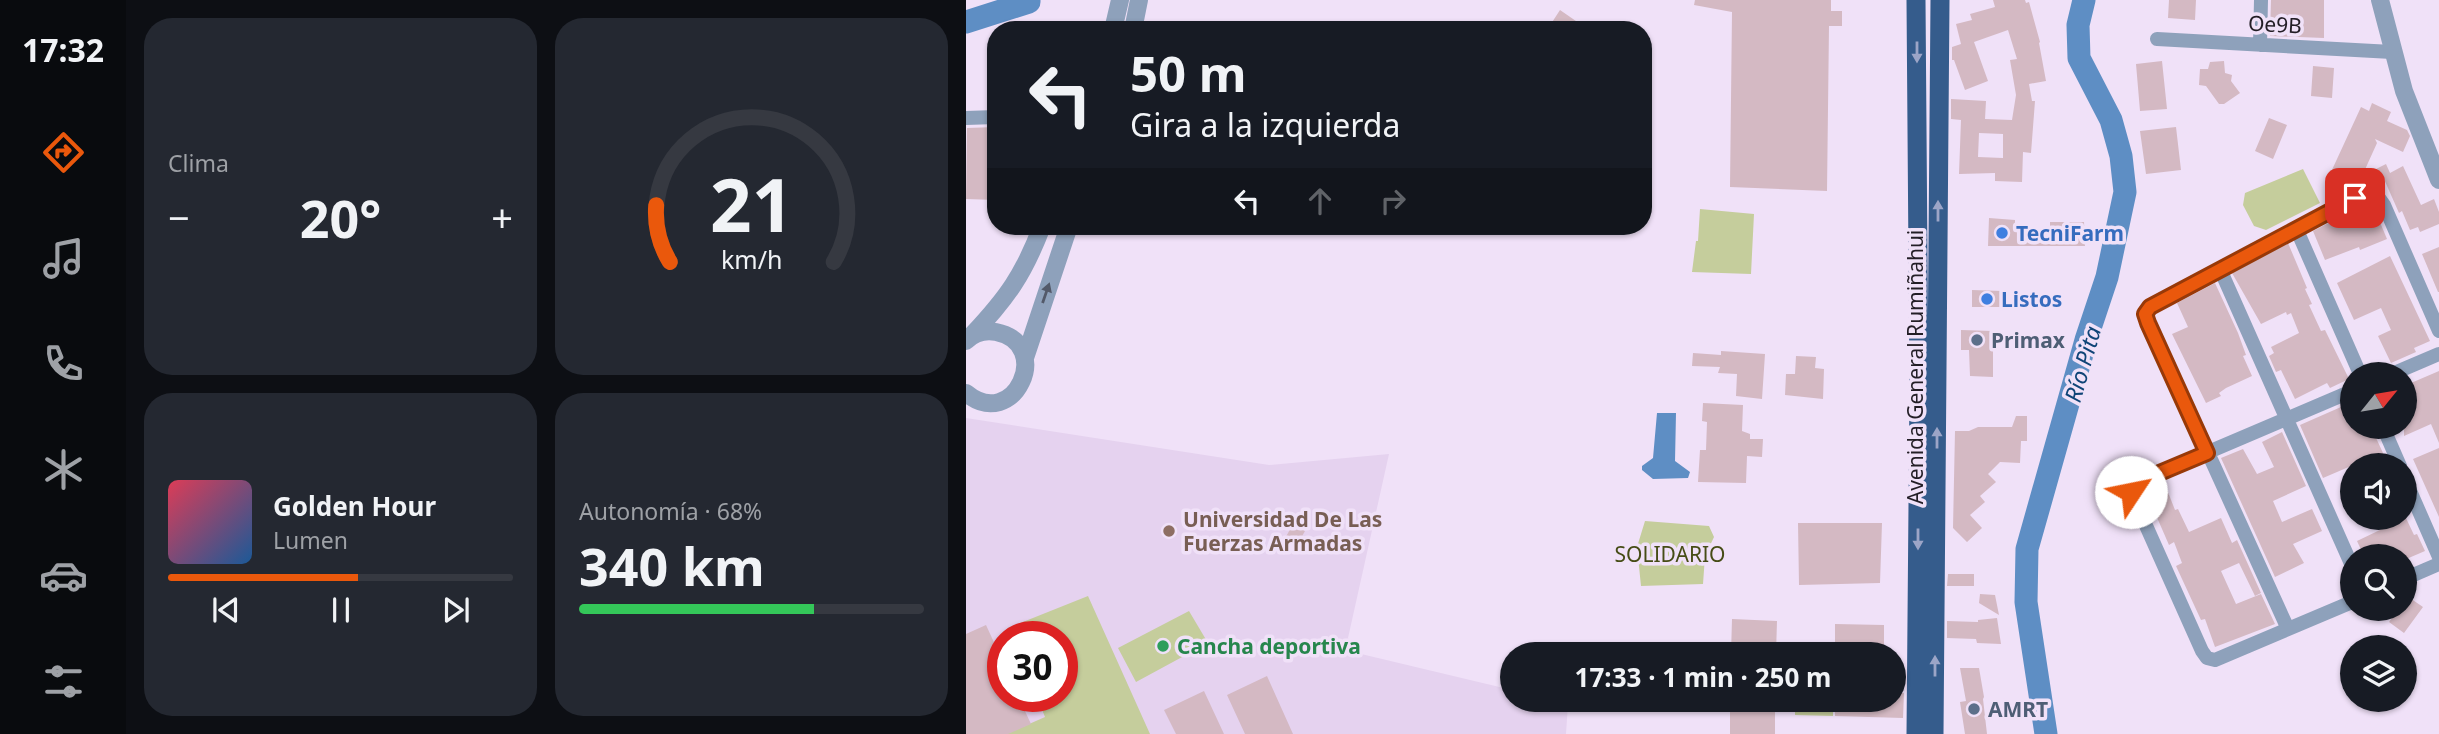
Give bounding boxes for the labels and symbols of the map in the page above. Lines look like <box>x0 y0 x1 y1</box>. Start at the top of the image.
street label: Oe9B <box>2247 9 2303 39</box>
one-way arrow <box>1911 41 1923 63</box>
pin <box>2325 168 2385 228</box>
one-way arrow <box>1933 200 1944 222</box>
place label: TecniFarm <box>2016 219 2124 247</box>
marker: TecniFarm <box>1994 225 2010 241</box>
street label: Avenida General Rumiñahui <box>1901 230 1929 504</box>
one-way arrow <box>1042 283 1052 304</box>
place label: Listos <box>2001 285 2062 313</box>
marker: Listos <box>1979 291 1995 307</box>
water label: Río Pita <box>2056 322 2108 406</box>
place label: Primax <box>1991 326 2066 354</box>
marker: Primax <box>1969 332 1985 348</box>
north arrow <box>2340 362 2417 439</box>
one-way arrow <box>1931 427 1943 449</box>
position arrow <box>2094 455 2168 529</box>
place label: Universidad De Las Fuerzas Armadas <box>1183 505 1382 557</box>
marker: Universidad De Las Fuerzas Armadas <box>1161 523 1177 539</box>
one-way arrow <box>1912 528 1924 550</box>
park label: SOLIDARIO <box>1615 540 1725 568</box>
speed limit sign: 30 <box>987 621 1078 712</box>
place label: Cancha deportiva <box>1177 632 1361 660</box>
marker: Cancha deportiva <box>1155 638 1171 654</box>
one-way arrow <box>1929 655 1941 677</box>
place label: AMRT <box>1988 695 2048 723</box>
marker: AMRT <box>1966 701 1982 717</box>

